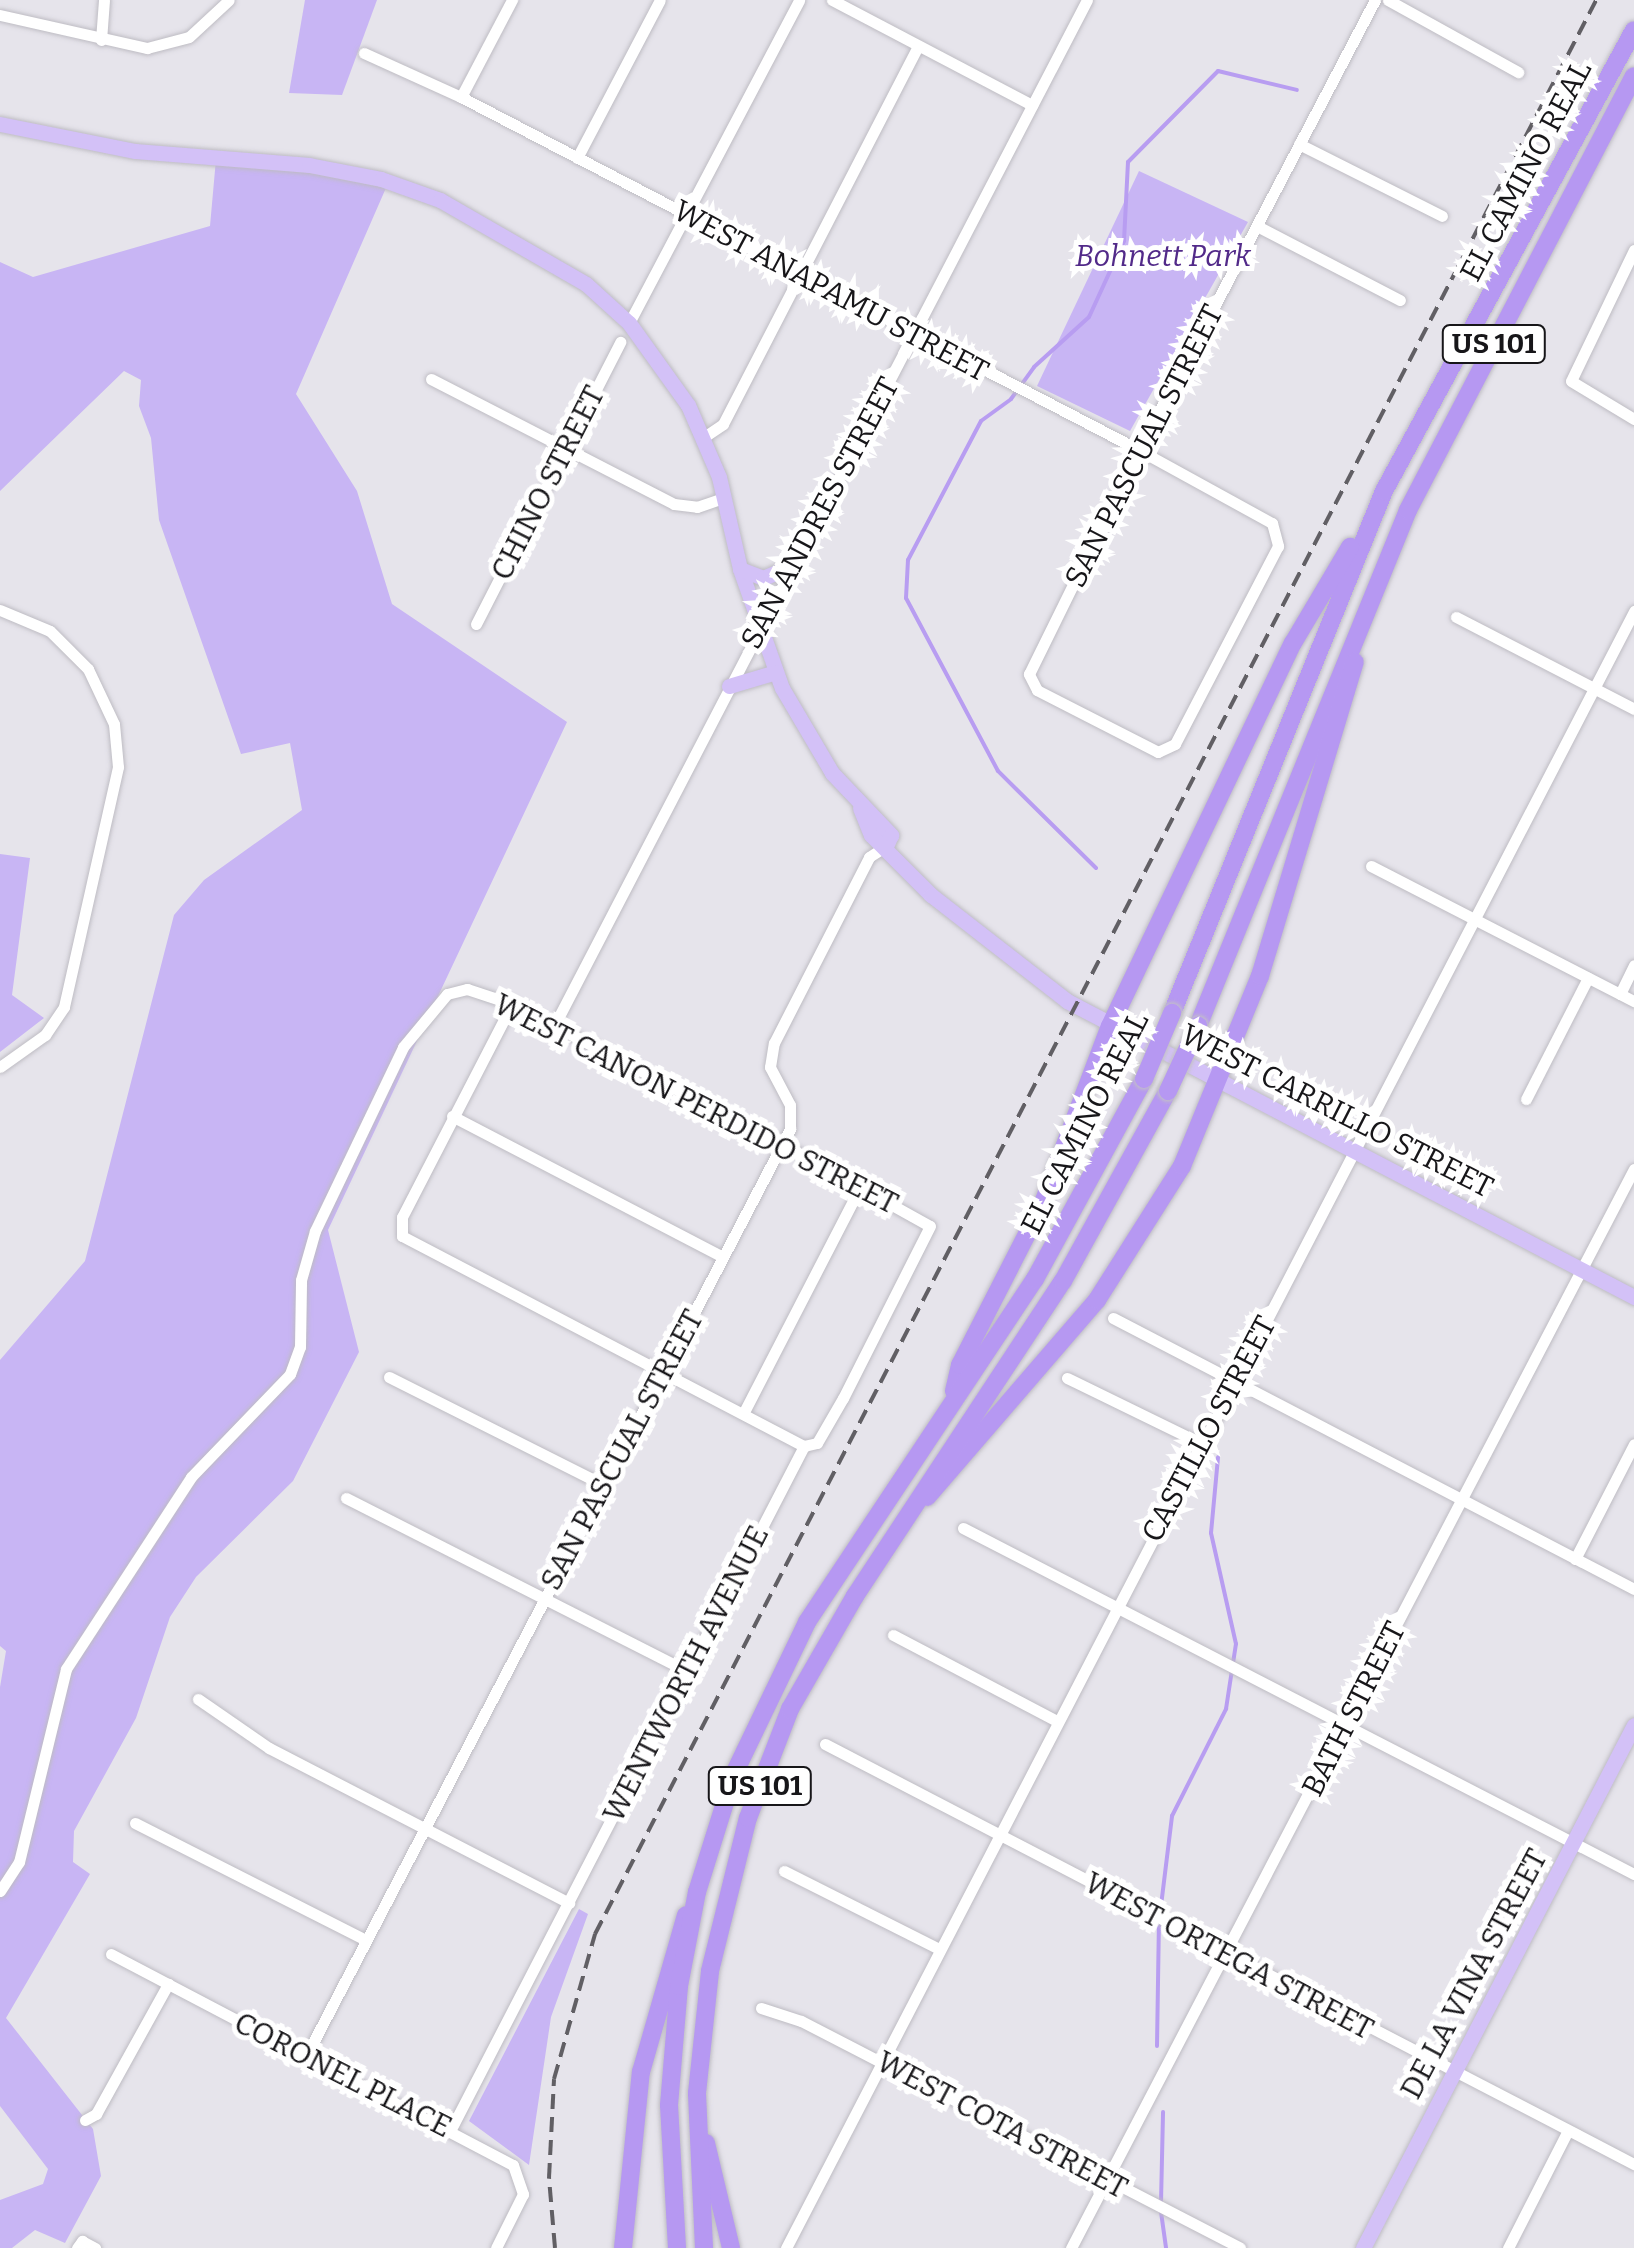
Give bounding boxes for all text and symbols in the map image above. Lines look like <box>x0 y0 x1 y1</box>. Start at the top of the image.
street label: EL CAMINO REAL <box>1453 55 1599 287</box>
street label: WEST ANAPAMU STREET <box>667 193 995 389</box>
park label: Bohnett Park <box>1075 238 1251 274</box>
street label: SAN PASCUAL STREET <box>1057 299 1231 593</box>
road number: US 101 <box>1442 321 1546 367</box>
street label: SAN ANDRES STREET <box>733 371 907 655</box>
street label: CHINO STREET <box>484 380 612 586</box>
street label: WEST CANON PERDIDO STREET <box>488 986 904 1222</box>
street label: EL CAMINO REAL <box>1014 1006 1156 1240</box>
street label: WEST CARRILLO STREET <box>1175 1017 1499 1205</box>
street label: SAN PASCUAL STREET <box>533 1304 711 1596</box>
street label: CASTILLO STREET <box>1134 1310 1284 1548</box>
street label: WENTWORTH AVENUE <box>596 1520 776 1828</box>
street label: BATH STREET <box>1295 1616 1413 1802</box>
road number: US 101 <box>708 1763 812 1809</box>
street label: DE LA VINA STREET <box>1393 1843 1555 2105</box>
street label: WEST ORTEGA STREET <box>1079 1865 1379 2047</box>
street label: CORONEL PLACE <box>228 2005 458 2145</box>
street label: WEST COTA STREET <box>870 2044 1134 2206</box>

